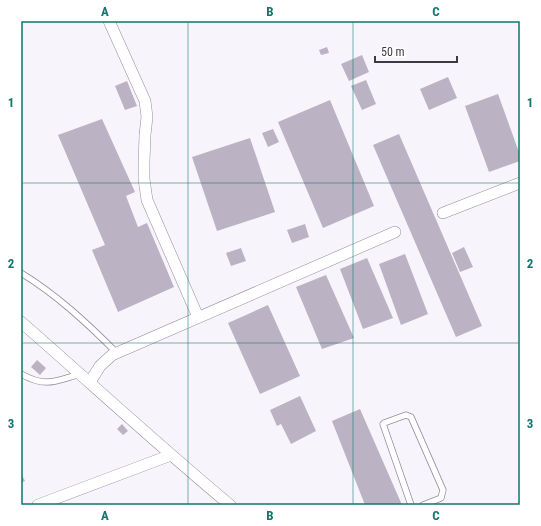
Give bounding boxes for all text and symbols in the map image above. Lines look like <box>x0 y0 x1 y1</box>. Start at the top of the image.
text: A <box>101 4 109 19</box>
text: B <box>266 4 274 19</box>
text: C <box>432 4 440 19</box>
scale bar <box>375 38 457 64</box>
text: 50 m <box>381 45 405 59</box>
text: 1 <box>8 95 14 110</box>
text: 1 <box>527 95 533 110</box>
text: 2 <box>8 256 15 271</box>
text: 2 <box>527 256 534 271</box>
text: 3 <box>8 416 14 431</box>
text: 3 <box>527 416 533 431</box>
text: A <box>101 508 109 523</box>
text: B <box>266 508 274 523</box>
text: C <box>432 508 440 523</box>

